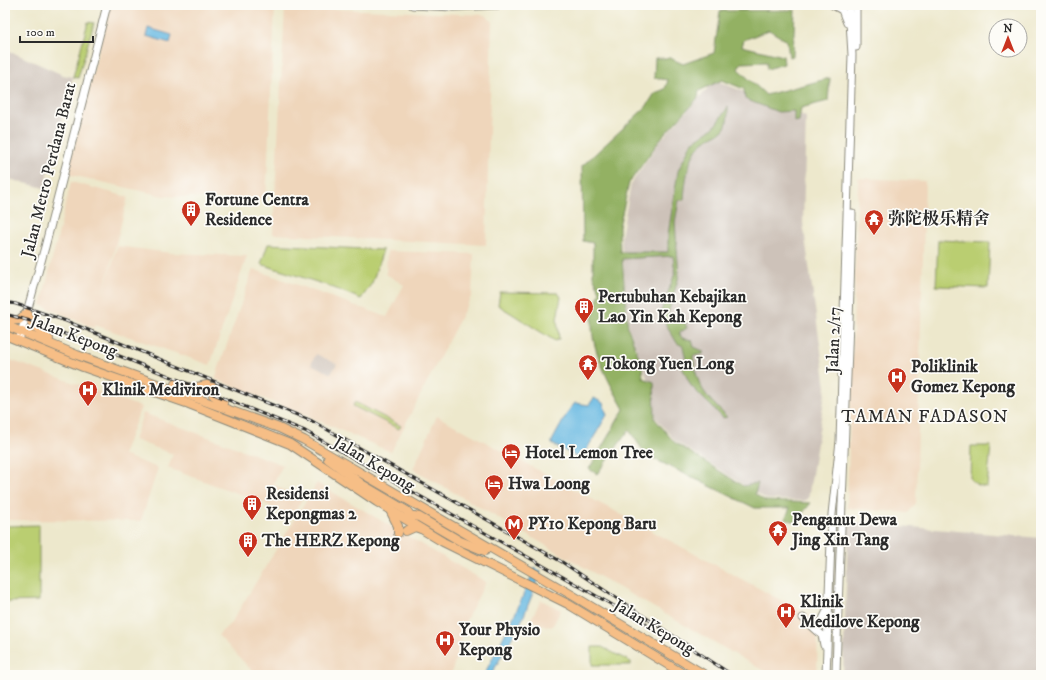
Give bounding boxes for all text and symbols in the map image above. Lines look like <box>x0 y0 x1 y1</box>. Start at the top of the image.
scale bar <box>20 18 93 44</box>
north arrow <box>988 18 1028 58</box>
text: N <box>1003 22 1013 36</box>
text: 100 m <box>26 25 55 40</box>
street label: Jalan Metro Perdana Barat <box>16 80 82 262</box>
place label: Fortune Centra Residence <box>205 189 309 231</box>
building icon: Fortune Centra Residence <box>180 199 202 227</box>
temple icon: 弥陀极乐精舍 <box>863 208 885 236</box>
place label: 弥陀极乐精舍 <box>888 208 990 230</box>
place label: Pertubuhan Kebajikan Lao Yin Kah Kepong <box>598 286 747 328</box>
building icon: Pertubuhan Kebajikan Lao Yin Kah Kepong <box>573 296 595 324</box>
street label: Jalan 2/17 <box>822 306 846 376</box>
street label: Jalan Kepong <box>26 309 121 363</box>
temple icon: Tokong Yuen Long <box>577 353 599 381</box>
place label: Tokong Yuen Long <box>601 353 734 375</box>
place label: Poliklinik Gomez Kepong <box>911 356 1015 398</box>
hospital icon: Poliklinik Gomez Kepong <box>886 366 908 394</box>
hospital icon: Klinik Mediviron <box>77 379 99 407</box>
place label: Klinik Mediviron <box>102 379 219 401</box>
district label: TAMAN FADASON <box>841 406 1009 428</box>
street label: Jalan Kepong <box>327 430 419 497</box>
hotel icon: Hotel Lemon Tree <box>500 442 522 470</box>
place label: Hotel Lemon Tree <box>525 442 653 464</box>
hotel icon: Hwa Loong <box>483 473 505 501</box>
place label: Hwa Loong <box>508 473 590 495</box>
place label: Residensi Kepongmas 2 <box>266 483 357 525</box>
building icon: Residensi Kepongmas 2 <box>241 493 263 521</box>
place label: Penganut Dewa Jing Xin Tang <box>790 509 898 551</box>
metro station icon: PY10 Kepong Baru <box>503 513 525 541</box>
place label: PY10 Kepong Baru <box>528 513 656 535</box>
temple icon: Penganut Dewa Jing Xin Tang <box>767 519 789 547</box>
building icon: The HERZ Kepong <box>237 530 259 558</box>
place label: The HERZ Kepong <box>261 530 400 552</box>
place label: Klinik Medilove Kepong <box>800 591 920 633</box>
street label: Jalan Kepong <box>607 593 699 660</box>
hospital icon: Klinik Medilove Kepong <box>775 601 797 629</box>
place label: Your Physio Kepong <box>458 619 540 661</box>
hospital icon: Your Physio Kepong <box>434 629 456 657</box>

